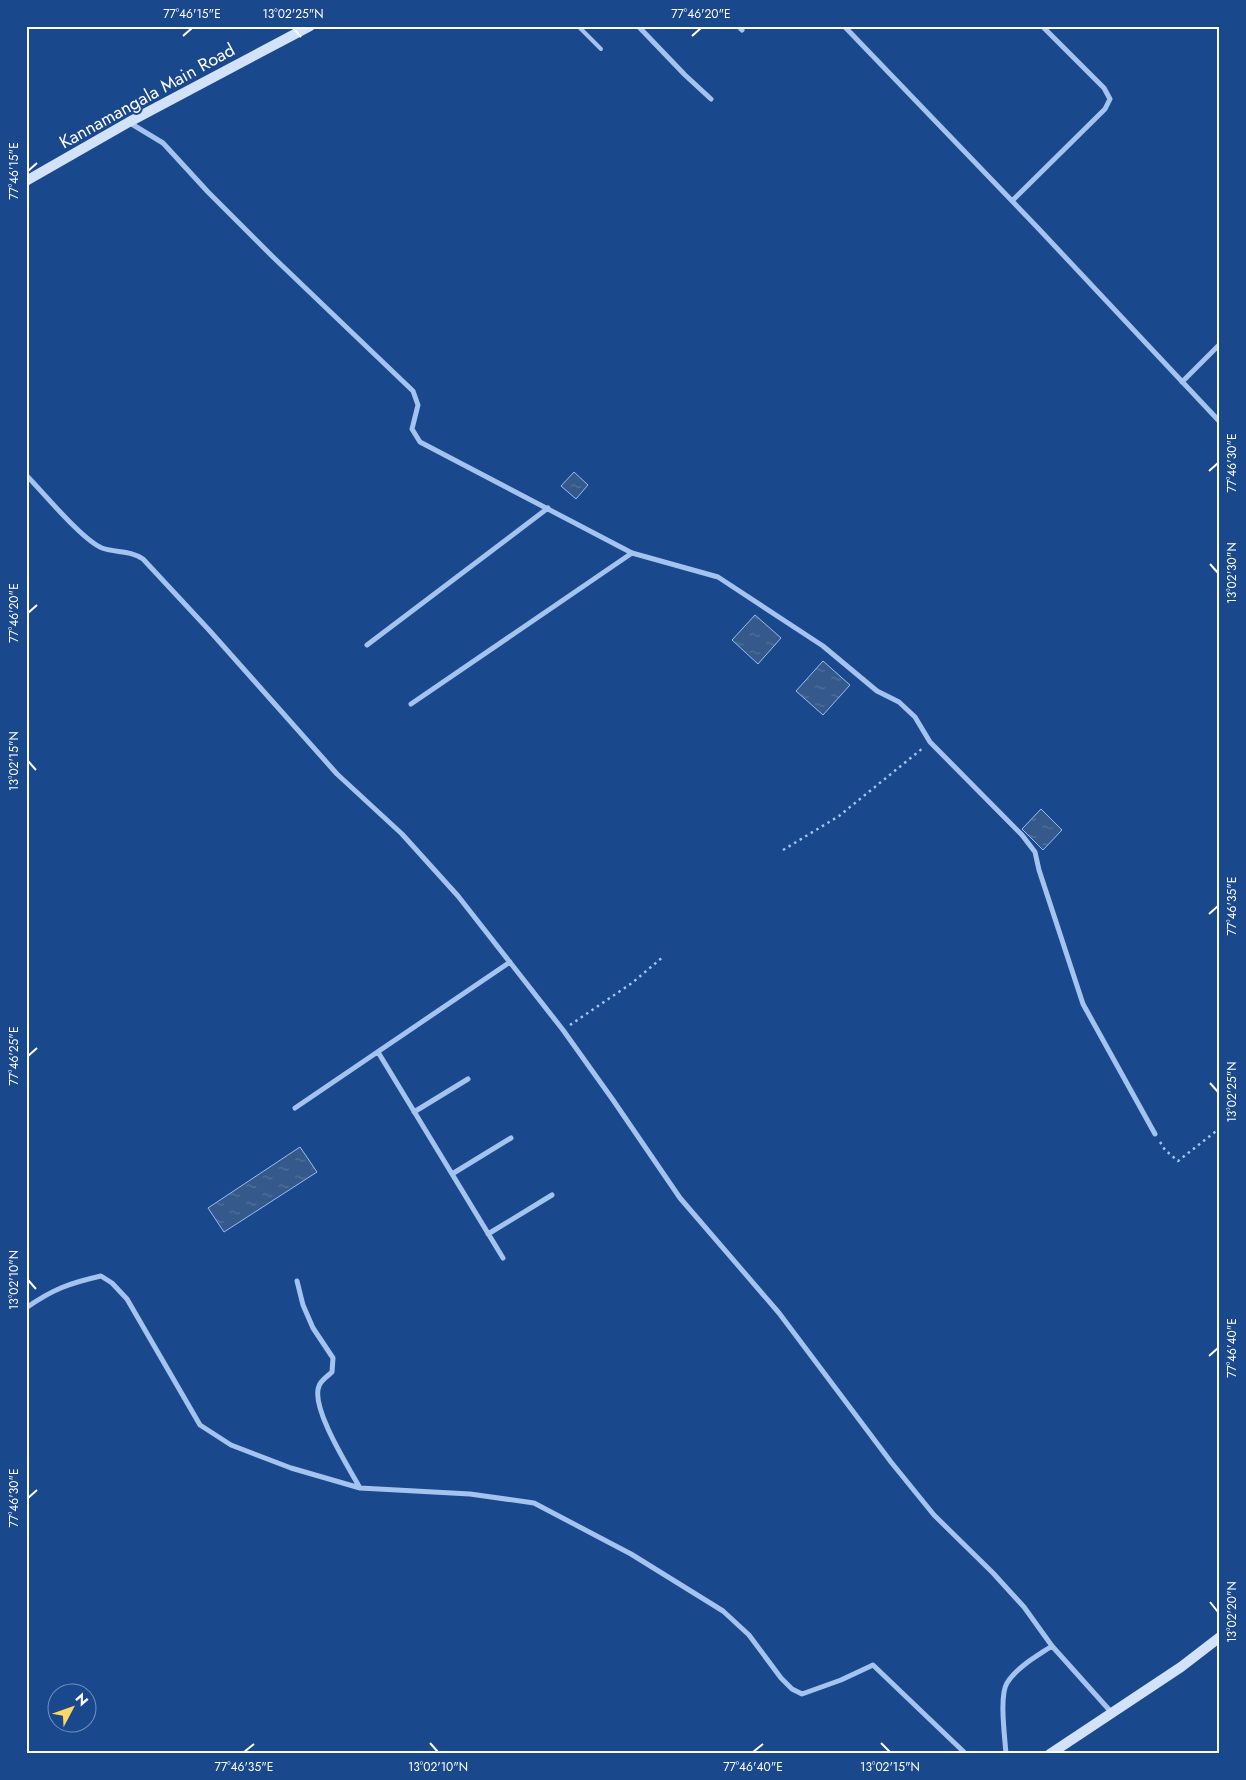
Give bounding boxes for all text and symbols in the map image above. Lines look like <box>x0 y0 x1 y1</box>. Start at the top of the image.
text: 77°46'15"E <box>163 5 221 23</box>
text: 13°02'25"N <box>262 5 324 23</box>
text: 77°46'20"E <box>671 5 731 23</box>
street label: Kannamangala Main Road <box>54 37 240 155</box>
text: 77°46'15"E <box>5 142 23 200</box>
text: 77°46'30"E <box>1223 433 1241 493</box>
text: 13°02'30"N <box>1223 542 1241 604</box>
text: 77°46'20"E <box>5 583 23 643</box>
text: 13°02'15"N <box>5 731 23 791</box>
text: 77°46'35"E <box>1223 877 1241 935</box>
text: 77°46'25"E <box>5 1026 23 1086</box>
text: 13°02'25"N <box>1223 1061 1241 1123</box>
text: 13°02'10"N <box>5 1250 23 1310</box>
text: 77°46'40"E <box>1223 1318 1241 1378</box>
text: 77°46'30"E <box>5 1468 23 1528</box>
text: 13°02'20"N <box>1223 1581 1241 1643</box>
north arrow <box>48 1682 98 1732</box>
text: N <box>71 1689 93 1710</box>
text: 77°46'35"E <box>215 1758 273 1776</box>
text: 13°02'10"N <box>408 1758 468 1776</box>
text: 77°46'40"E <box>723 1758 783 1776</box>
text: 13°02'15"N <box>860 1758 920 1776</box>

